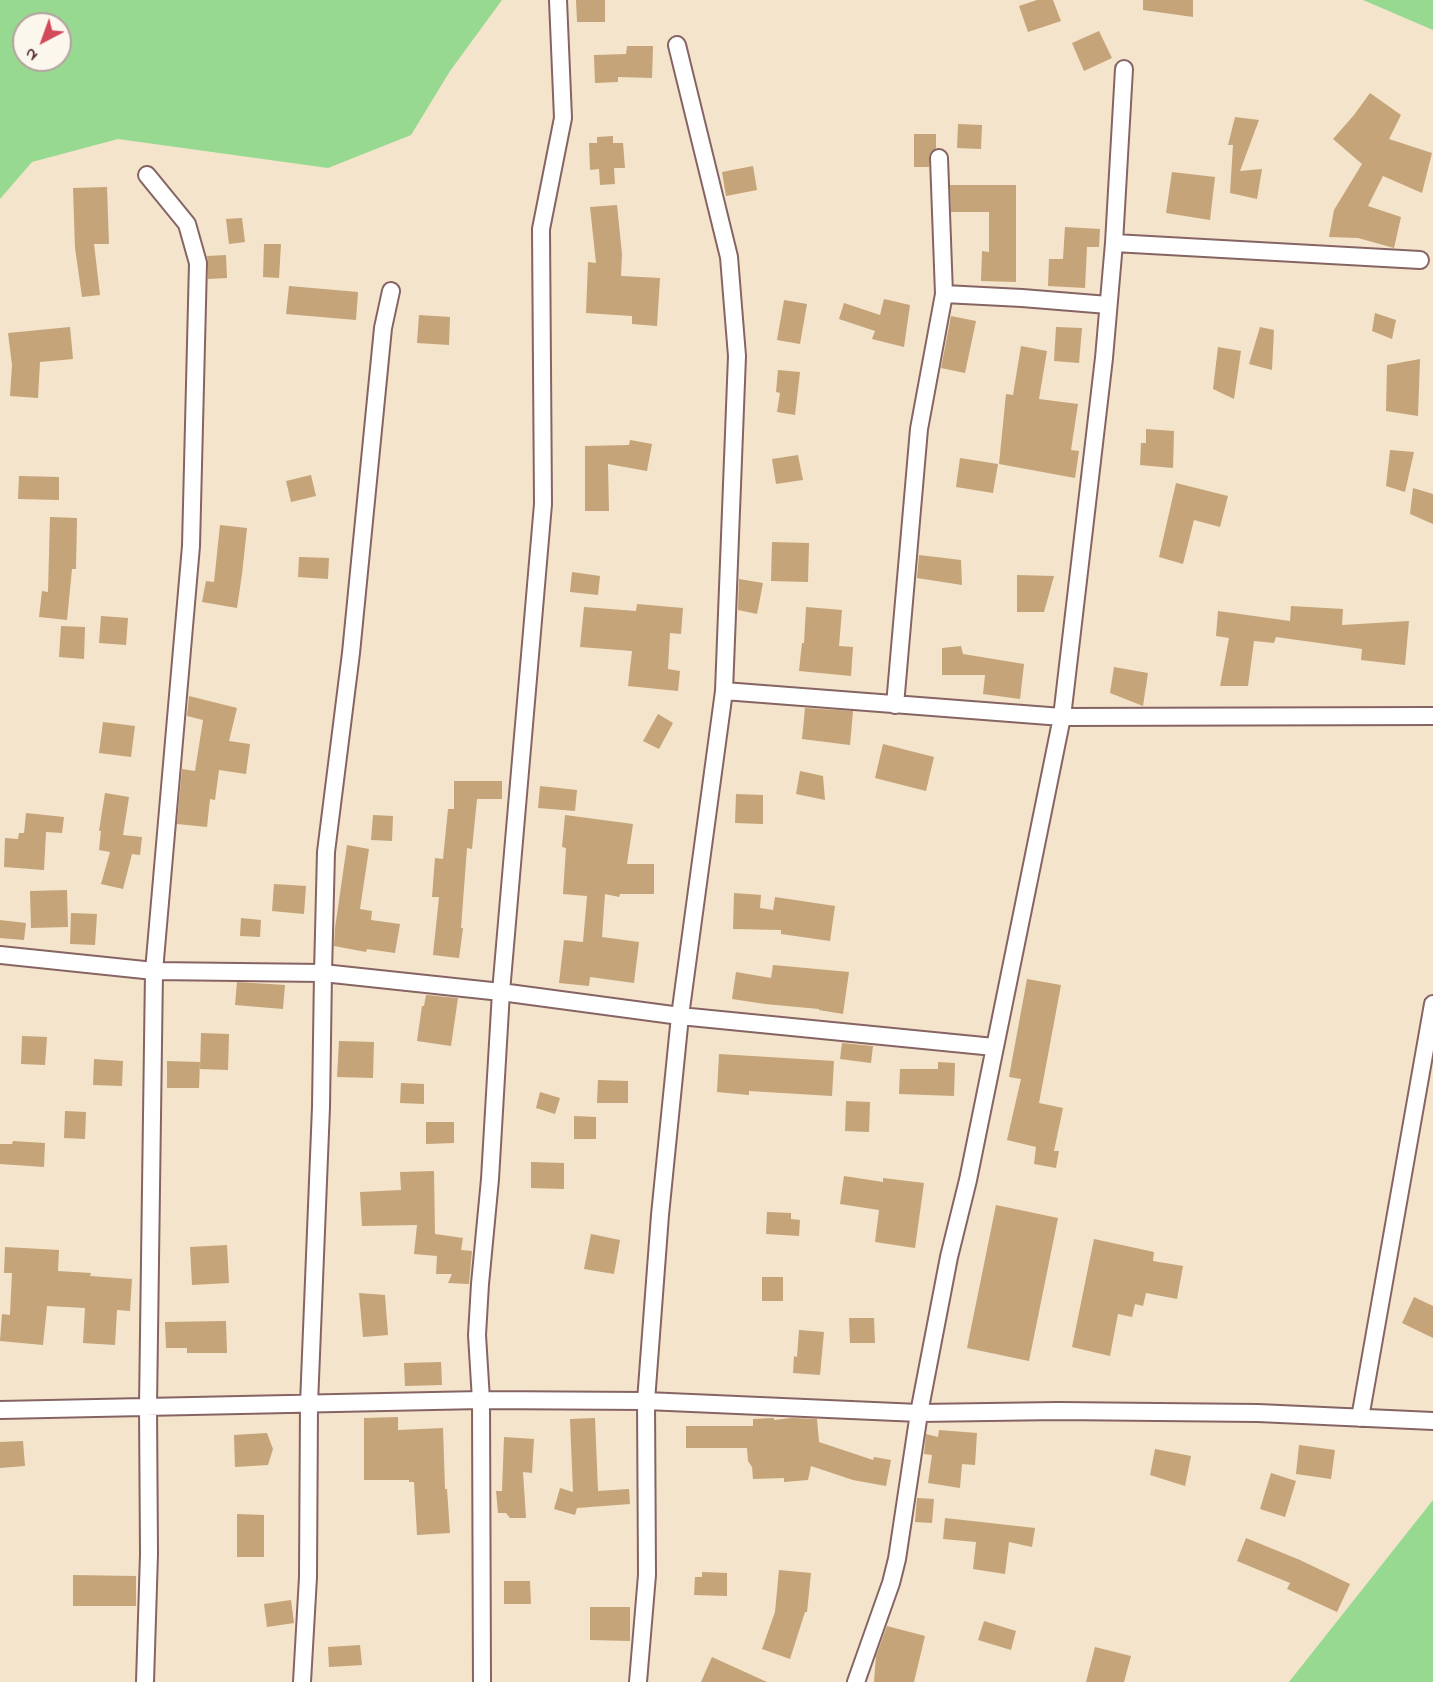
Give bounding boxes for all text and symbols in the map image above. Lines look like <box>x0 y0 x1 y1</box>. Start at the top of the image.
north arrow <box>12 12 72 72</box>
text: N <box>20 41 43 67</box>

